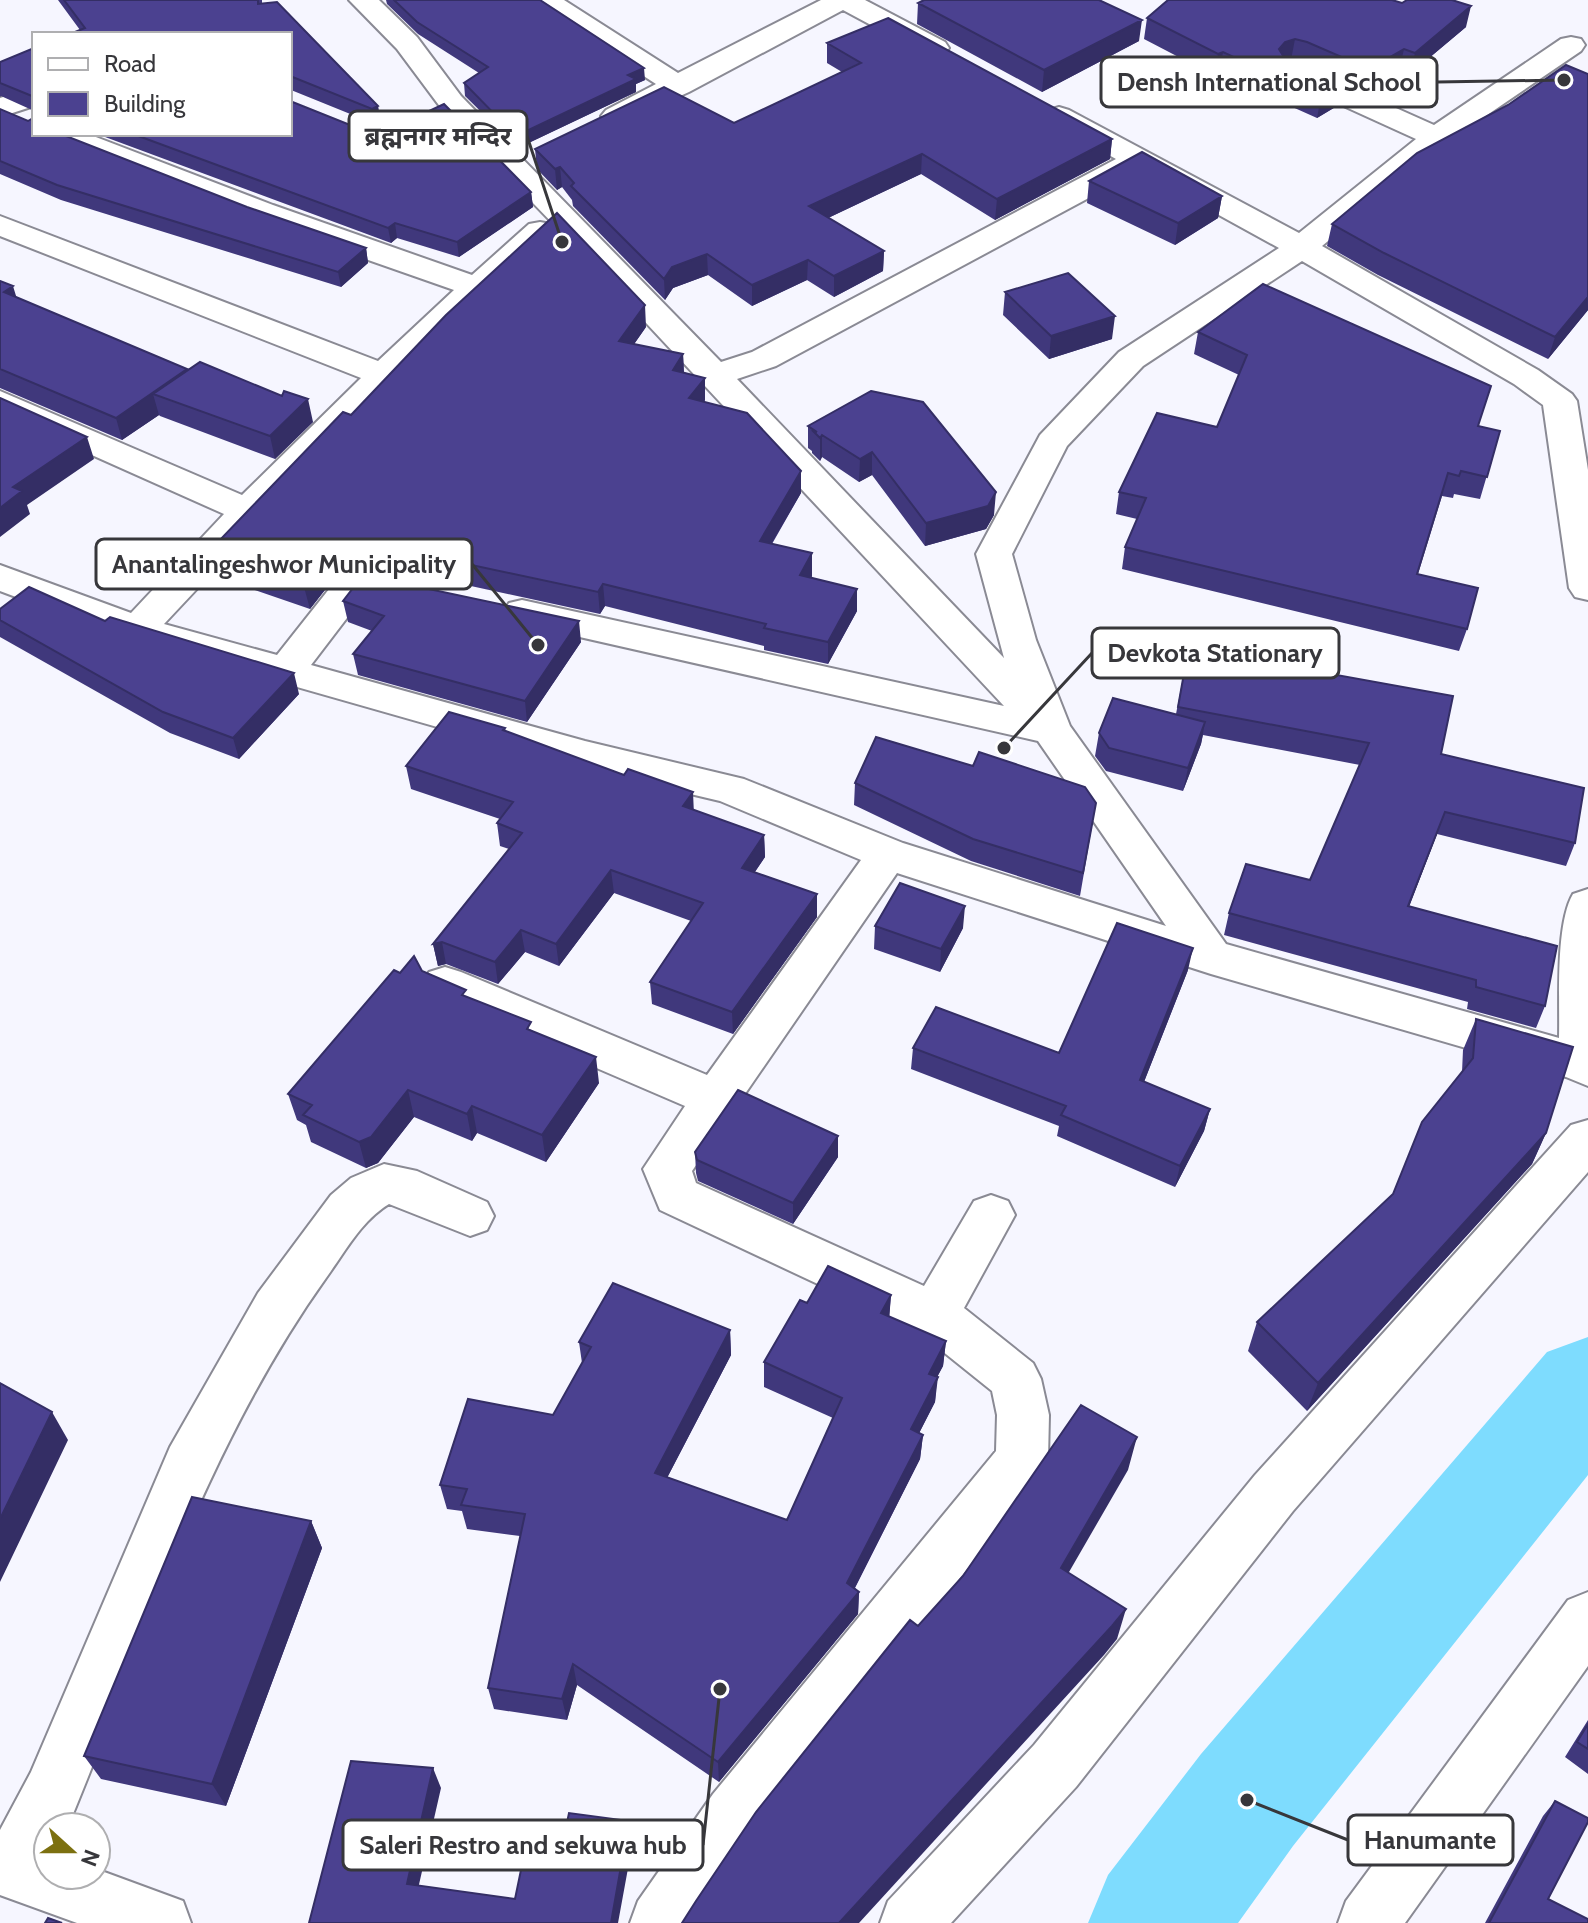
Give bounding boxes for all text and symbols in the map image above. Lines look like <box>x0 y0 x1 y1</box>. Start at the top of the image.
legend <box>32 32 292 136</box>
text: Road <box>104 49 156 78</box>
callout: Densh International School <box>1101 57 1437 107</box>
text: Densh International School <box>1117 66 1421 98</box>
text: Building <box>104 89 186 118</box>
callout: ब्रह्मनगर मन्दिर <box>349 111 527 161</box>
text: ब्रह्मनगर मन्दिर <box>365 120 512 152</box>
callout: Anantalingeshwor Municipality <box>96 539 472 589</box>
text: Anantalingeshwor Municipality <box>112 548 456 580</box>
callout: Devkota Stationary <box>1092 628 1339 678</box>
text: Devkota Stationary <box>1107 637 1323 669</box>
north arrow <box>32 1811 112 1891</box>
callout: Hanumante <box>1348 1815 1513 1865</box>
callout: Saleri Restro and sekuwa hub <box>343 1820 703 1870</box>
text: Hanumante <box>1364 1824 1496 1856</box>
text: Saleri Restro and sekuwa hub <box>359 1829 687 1861</box>
text: N <box>75 1846 106 1870</box>

